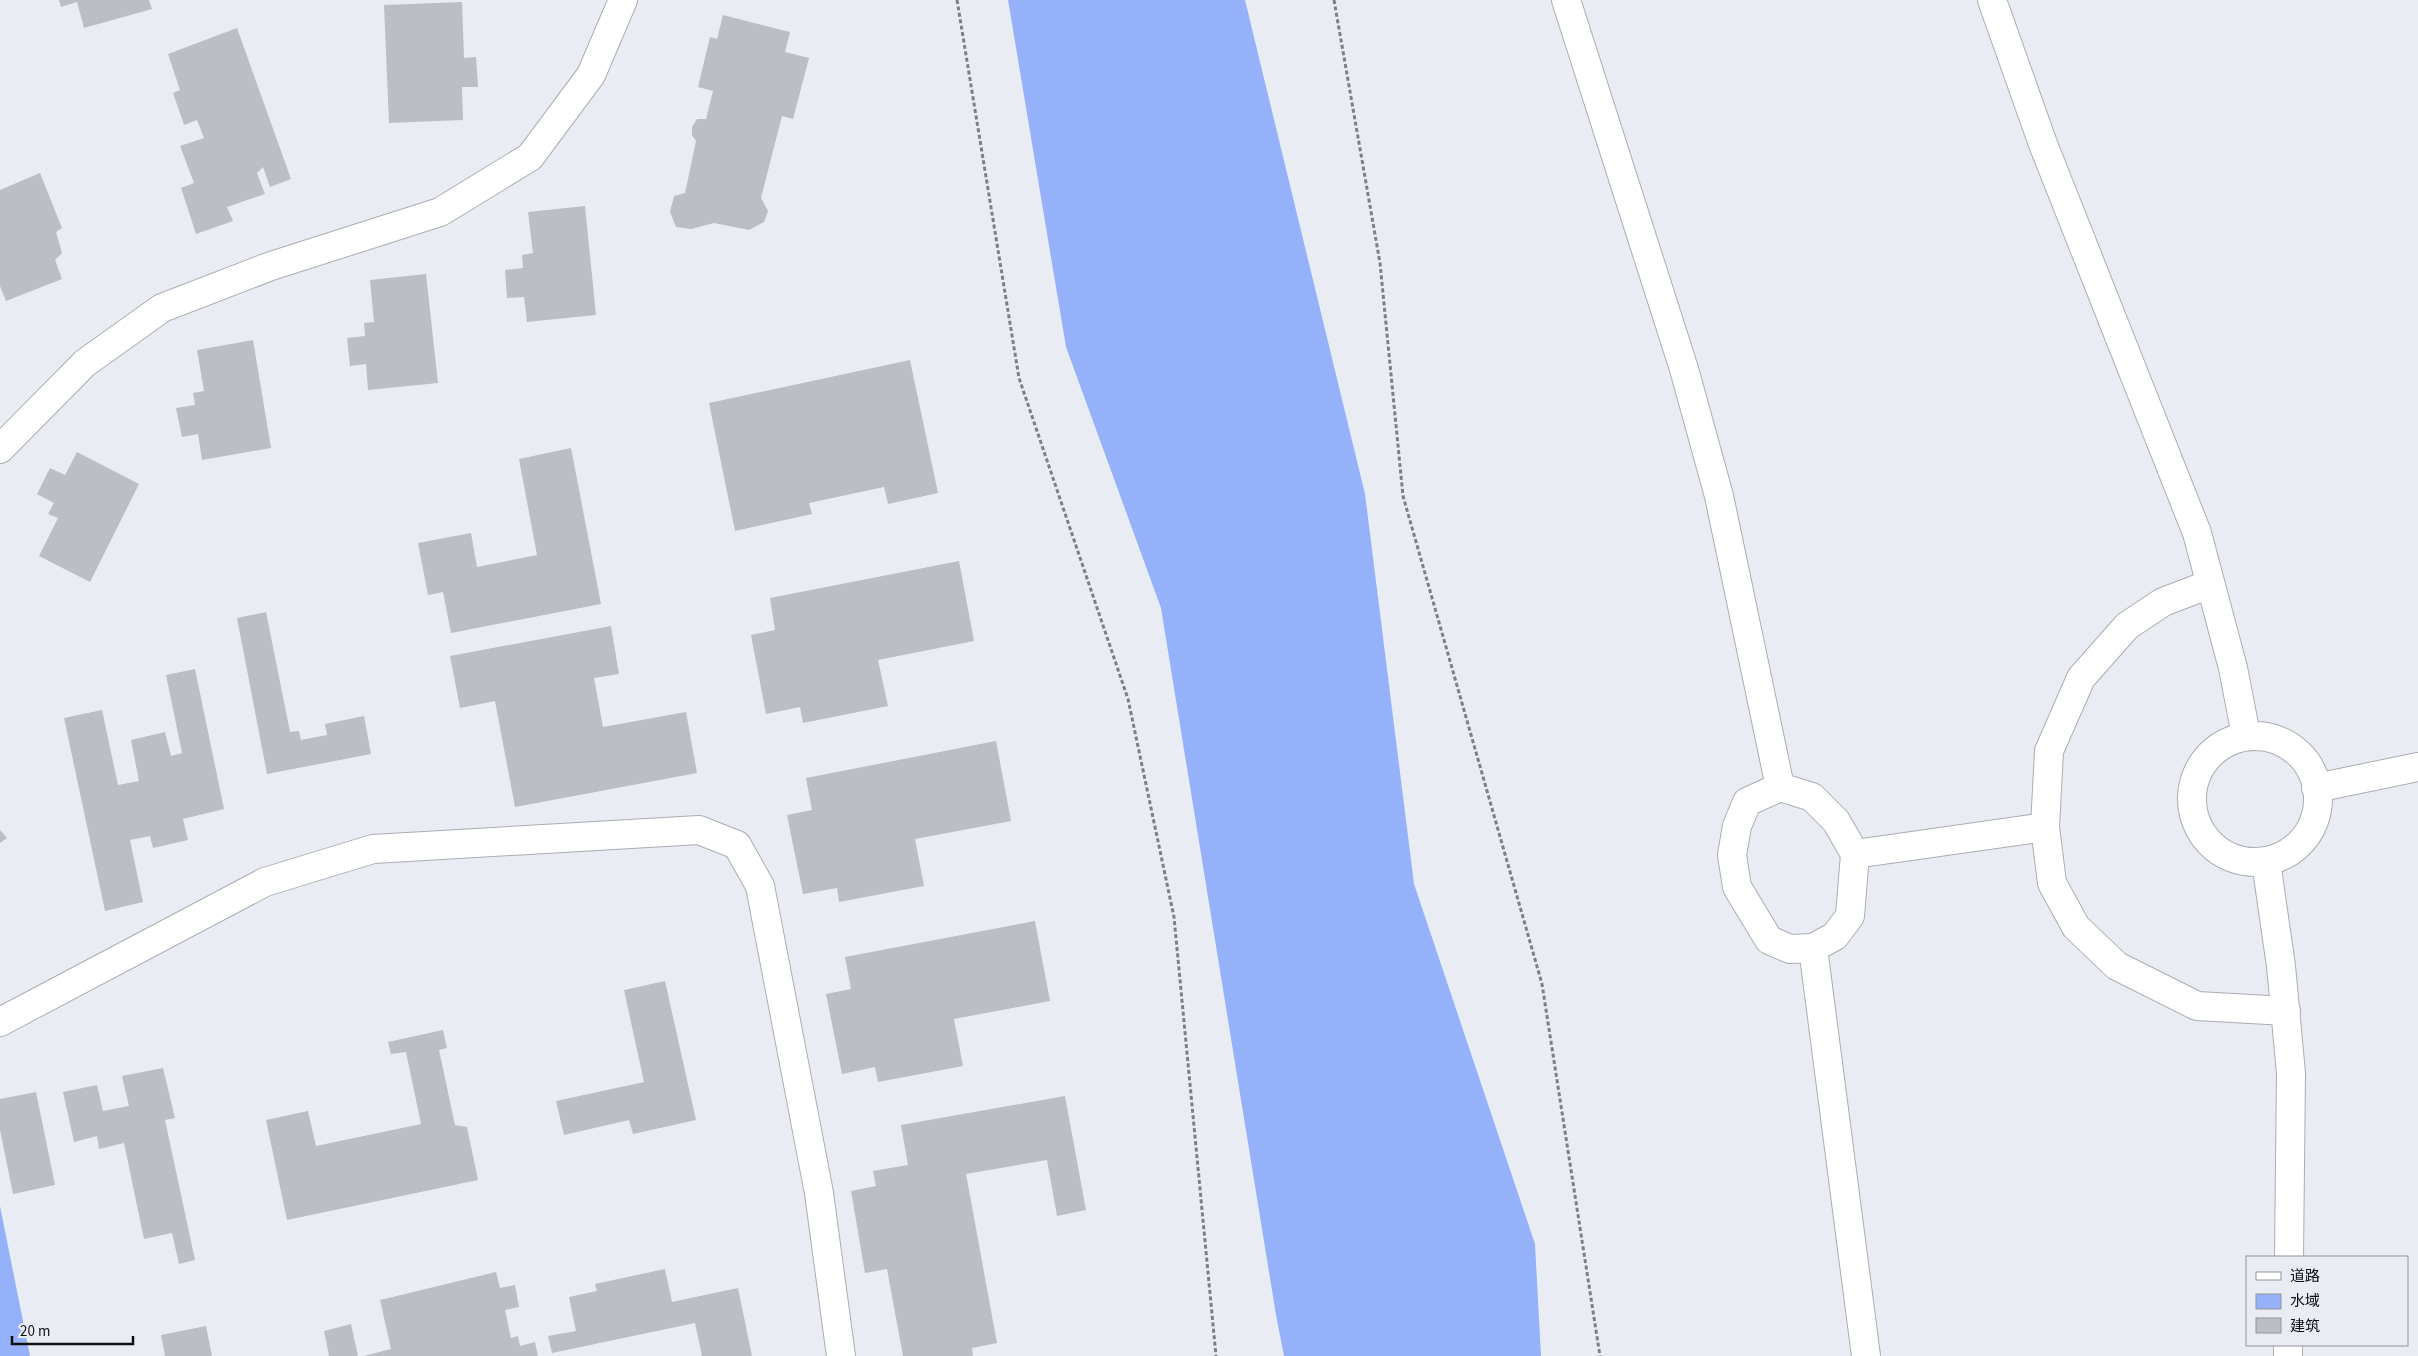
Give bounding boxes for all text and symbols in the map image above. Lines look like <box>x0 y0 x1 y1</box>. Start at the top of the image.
legend <box>2246 1256 2408 1346</box>
text: 道路 <box>2290 1266 2320 1287</box>
text: 水域 <box>2290 1291 2320 1312</box>
scale bar <box>12 1314 134 1346</box>
text: 建筑 <box>2290 1316 2320 1337</box>
text: 20 m <box>20 1321 50 1342</box>

